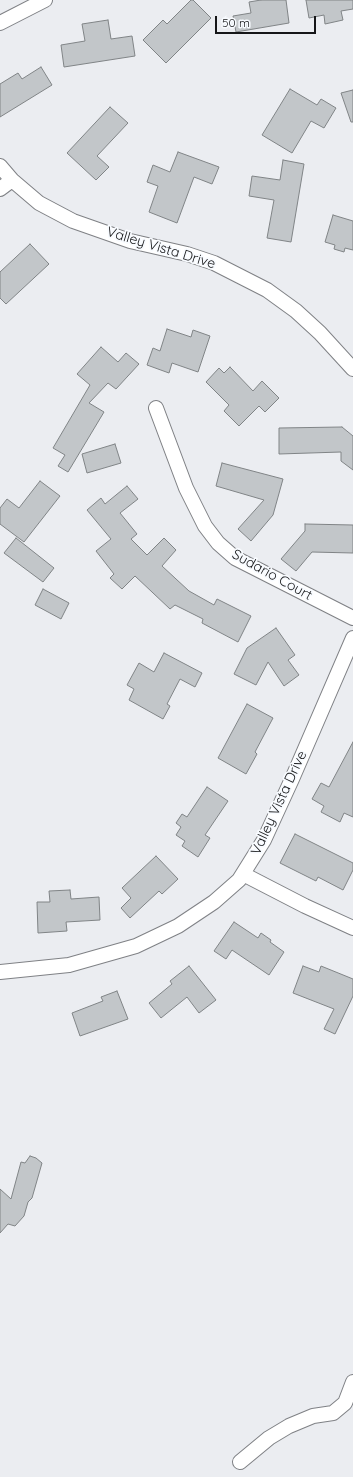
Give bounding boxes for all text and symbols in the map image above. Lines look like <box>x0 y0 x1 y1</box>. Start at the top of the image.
scale bar <box>217 8 318 34</box>
text: 50 m <box>222 15 250 30</box>
street label: Valley Vista Drive <box>104 223 218 273</box>
street label: Sudario Court <box>229 546 315 604</box>
street label: Valley Vista Drive <box>247 748 311 858</box>

